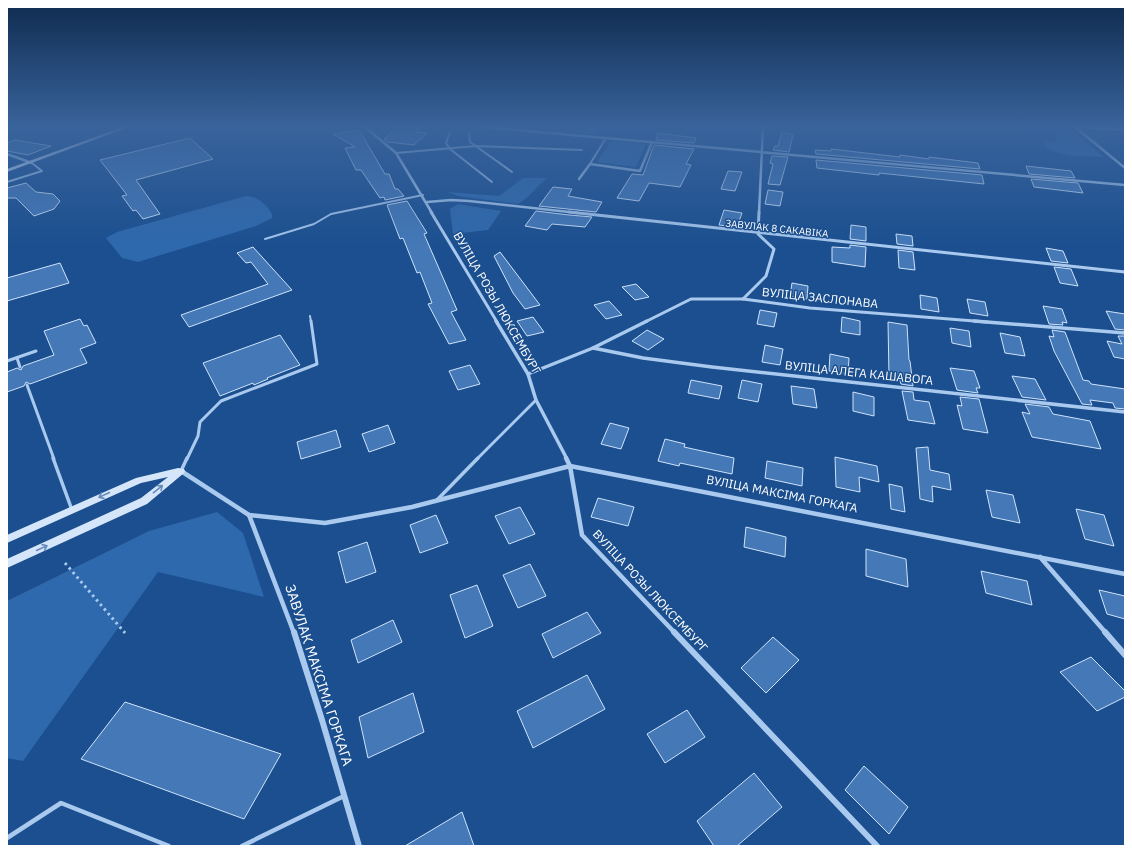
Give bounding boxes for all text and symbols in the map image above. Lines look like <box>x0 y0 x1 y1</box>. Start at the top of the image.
street label: ЗАВУЛАК 8 САКАВІКА <box>725 217 830 240</box>
street label: ВУЛІЦА РОЗЫ ЛЮКСЕМБУРГ <box>450 229 544 377</box>
street label: ВУЛІЦА ЗАСЛОНАВА <box>761 284 879 311</box>
street label: ВУЛІЦА АЛЕГА КАШАВОГА <box>784 357 934 388</box>
street label: ВУЛІЦА МАКСІМА ГОРКАГА <box>705 471 859 516</box>
one-way arrow <box>152 485 163 494</box>
one-way arrow <box>99 492 111 499</box>
street label: ВУЛІЦА РОЗЫ ЛЮКСЕМБУРГ <box>590 526 711 655</box>
one-way arrow <box>36 544 48 551</box>
street label: ЗАВУЛАК МАКСІМА ГОРКАГА <box>281 582 357 768</box>

